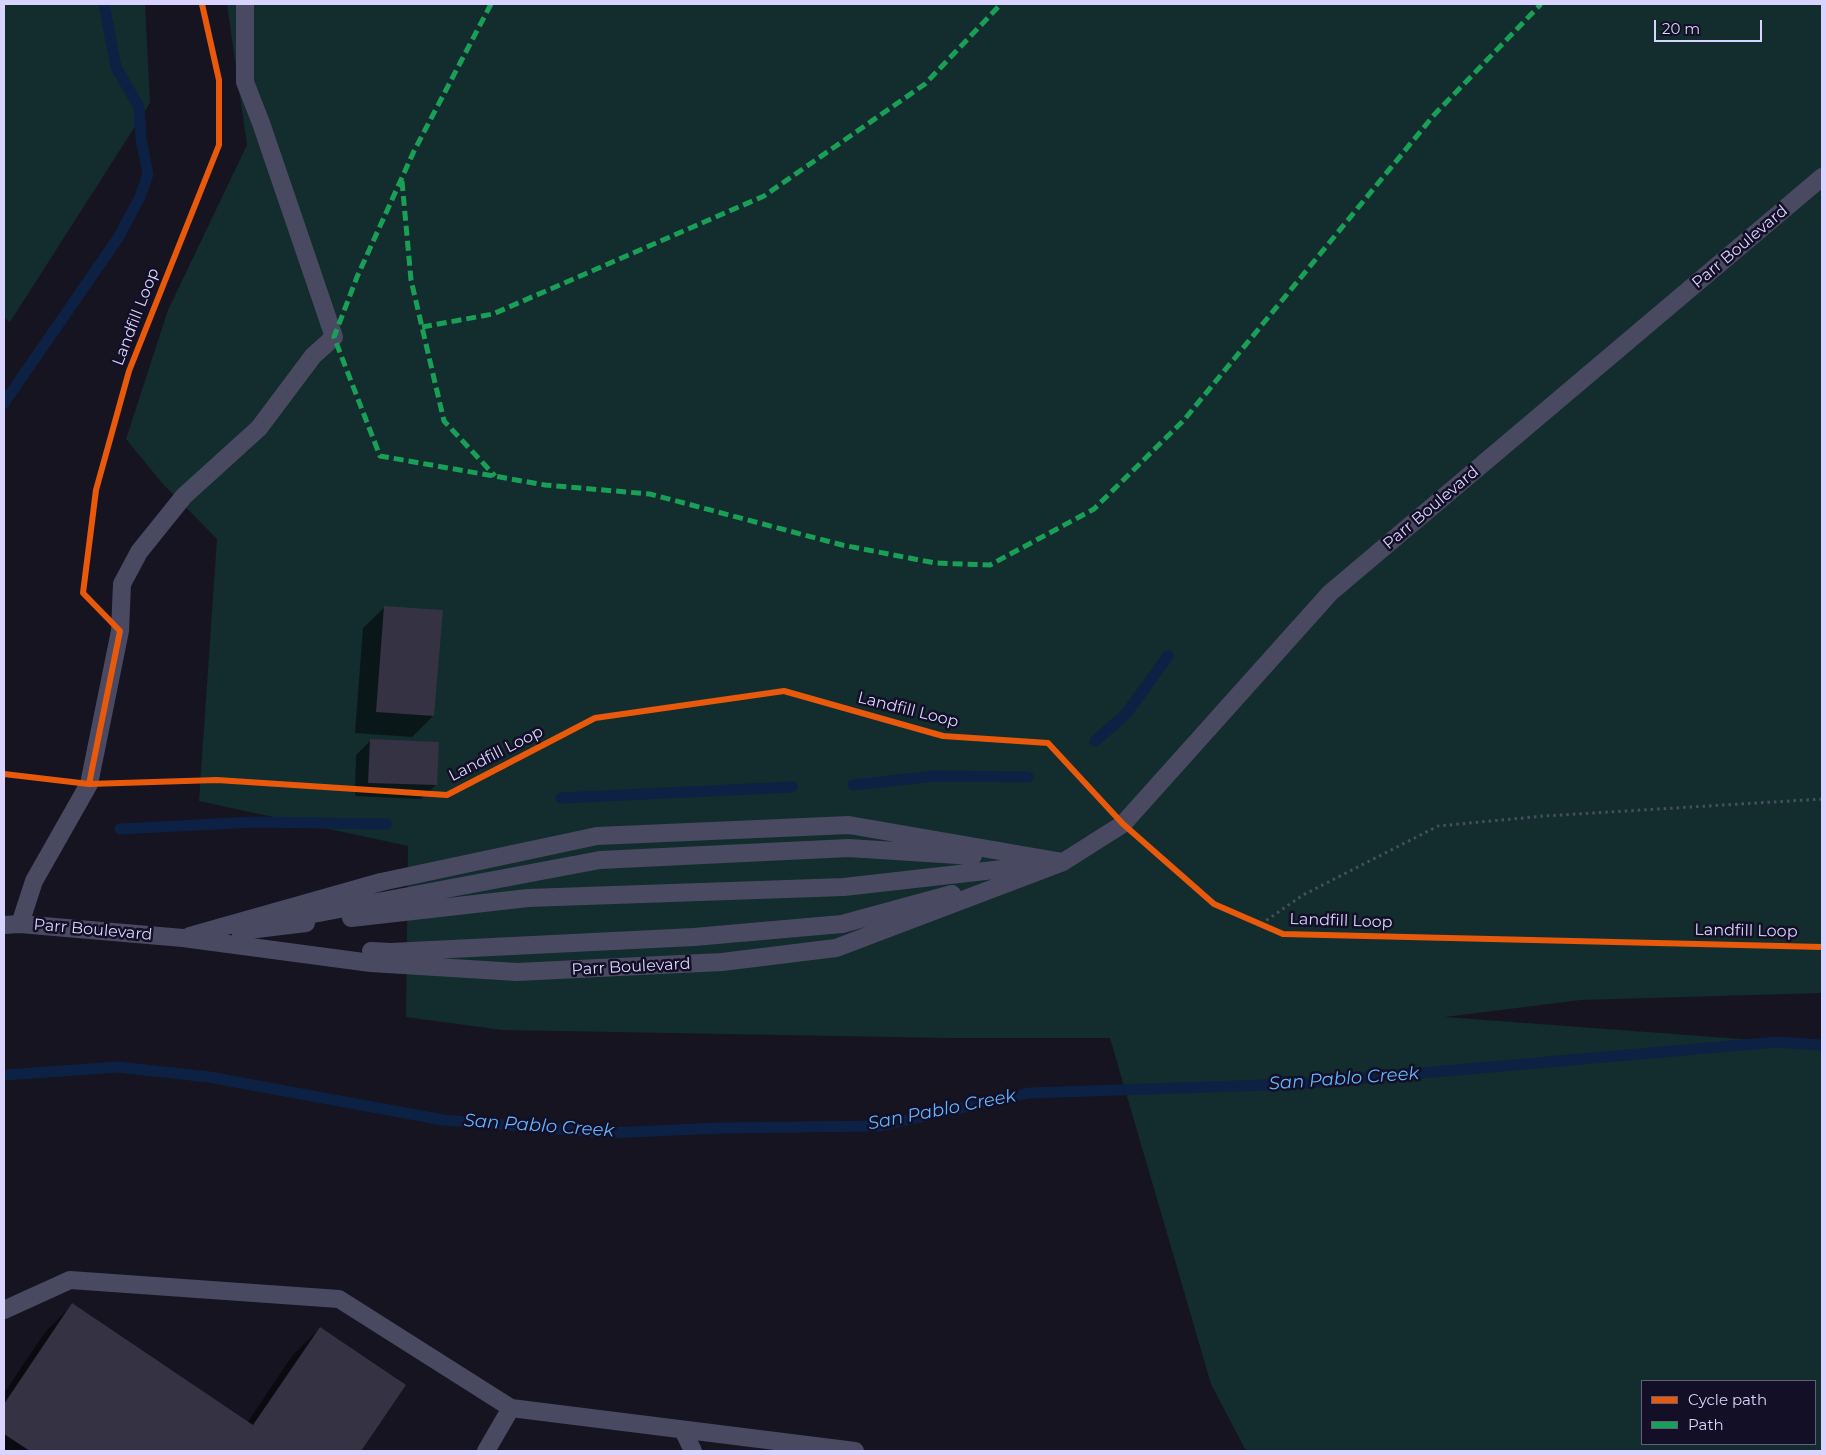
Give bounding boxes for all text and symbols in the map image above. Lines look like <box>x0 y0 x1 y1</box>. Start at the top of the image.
scale bar <box>1656 10 1764 42</box>
text: 20 m <box>1662 19 1700 38</box>
street label: Parr Boulevard <box>1688 201 1792 293</box>
street label: Landfill Loop <box>109 265 163 369</box>
street label: Parr Boulevard <box>1379 462 1483 554</box>
street label: Landfill Loop <box>856 688 960 732</box>
street label: Landfill Loop <box>446 722 546 786</box>
street label: Landfill Loop <box>1289 910 1393 932</box>
street label: Parr Boulevard <box>33 915 153 945</box>
street label: Landfill Loop <box>1694 921 1798 941</box>
street label: Parr Boulevard <box>571 954 691 980</box>
water label: San Pablo Creek <box>1268 1063 1420 1095</box>
water label: San Pablo Creek <box>866 1085 1018 1135</box>
water label: San Pablo Creek <box>463 1110 615 1142</box>
legend <box>1641 1380 1816 1445</box>
text: Cycle path <box>1688 1390 1767 1409</box>
text: Path <box>1688 1415 1724 1434</box>

